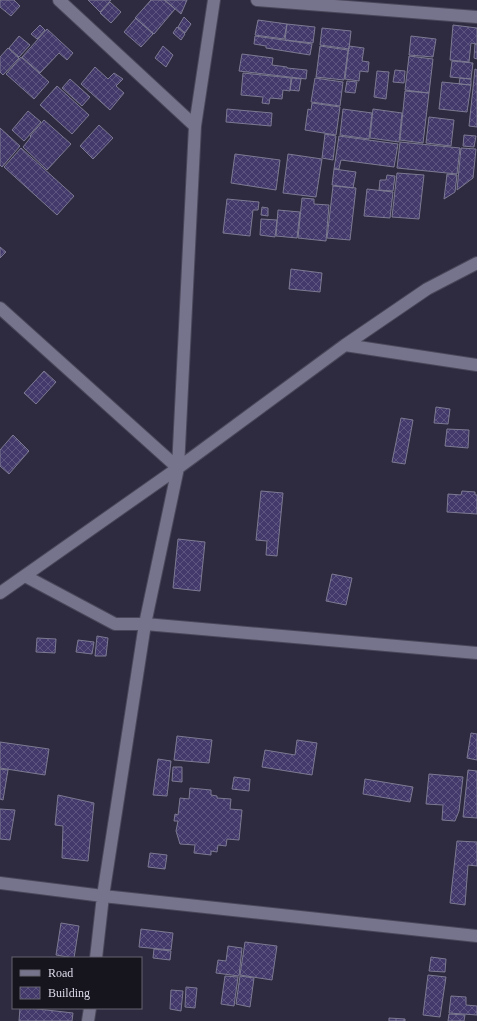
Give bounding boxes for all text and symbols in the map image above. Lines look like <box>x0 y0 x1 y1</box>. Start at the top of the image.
legend <box>12 957 142 1009</box>
text: Road <box>48 966 73 980</box>
text: Building <box>48 986 90 1000</box>

